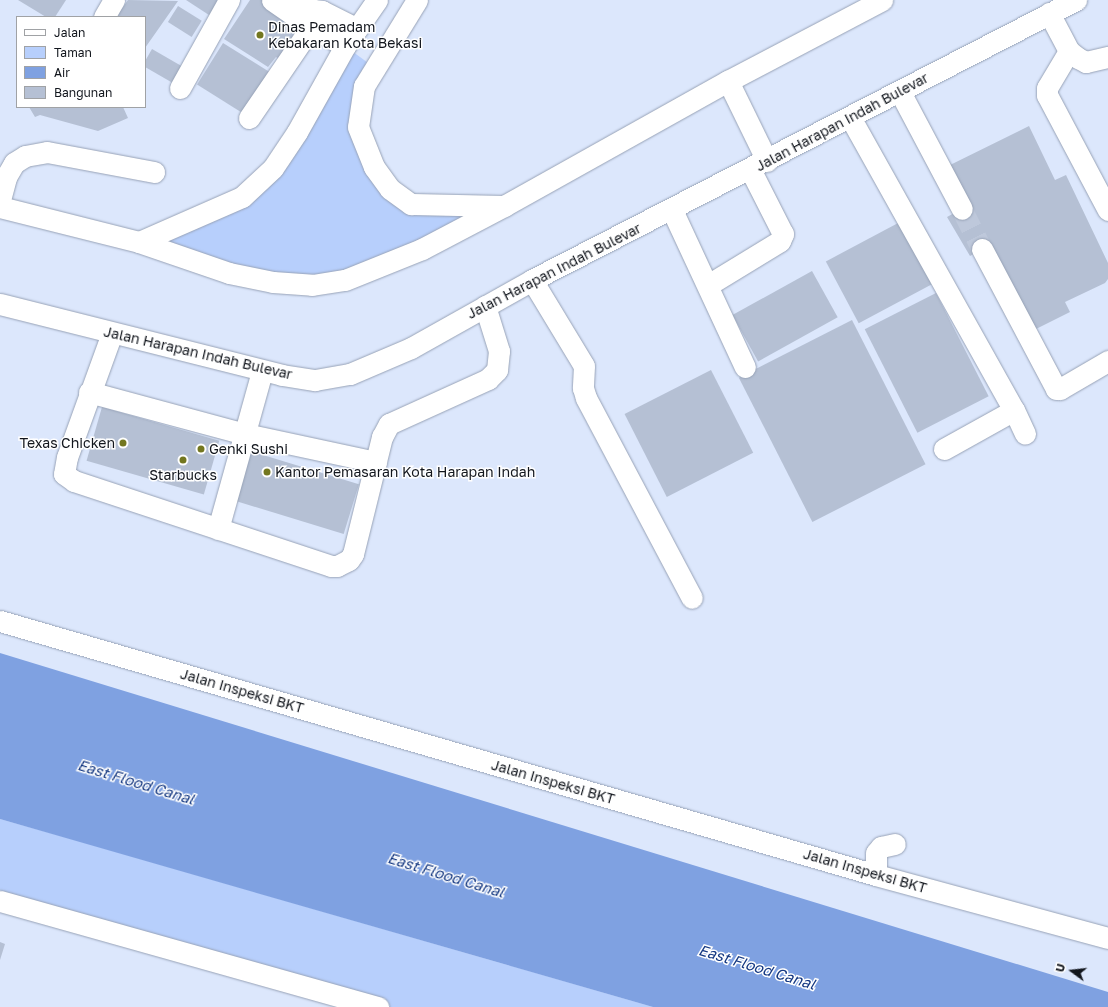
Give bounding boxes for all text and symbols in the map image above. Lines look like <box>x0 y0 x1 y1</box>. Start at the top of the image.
legend <box>16 16 146 108</box>
place label: Dinas Pemadam Kebakaran Kota Bekasi <box>268 19 422 52</box>
text: Jalan <box>54 25 85 40</box>
marker: Dinas Pemadam Kebakaran Kota Bekasi <box>255 30 265 40</box>
text: Taman <box>54 45 92 60</box>
text: Air <box>54 65 70 80</box>
street label: Jalan Harapan Indah Bulevar <box>753 69 931 175</box>
text: Bangunan <box>54 85 112 100</box>
street label: Jalan Harapan Indah Bulevar <box>464 220 644 322</box>
street label: Jalan Harapan Indah Bulevar <box>102 323 294 383</box>
place label: Texas Chicken <box>19 435 115 451</box>
marker: Texas Chicken <box>118 438 128 448</box>
place label: Genki Sushi <box>209 441 288 457</box>
marker: Genki Sushi <box>196 444 206 454</box>
marker: Starbucks <box>178 455 188 465</box>
place label: Kantor Pemasaran Kota Harapan Indah <box>275 464 535 480</box>
place label: Starbucks <box>149 467 217 483</box>
marker: Kantor Pemasaran Kota Harapan Indah <box>262 467 272 477</box>
street label: Jalan Inspeksi BKT <box>178 665 306 717</box>
water label: East Flood Canal <box>76 756 196 808</box>
street label: Jalan Inspeksi BKT <box>489 756 617 808</box>
street label: Jalan Inspeksi BKT <box>801 845 929 897</box>
water label: East Flood Canal <box>386 849 506 901</box>
water label: East Flood Canal <box>697 941 817 993</box>
north arrow <box>1052 951 1092 991</box>
text: U <box>1053 962 1067 973</box>

